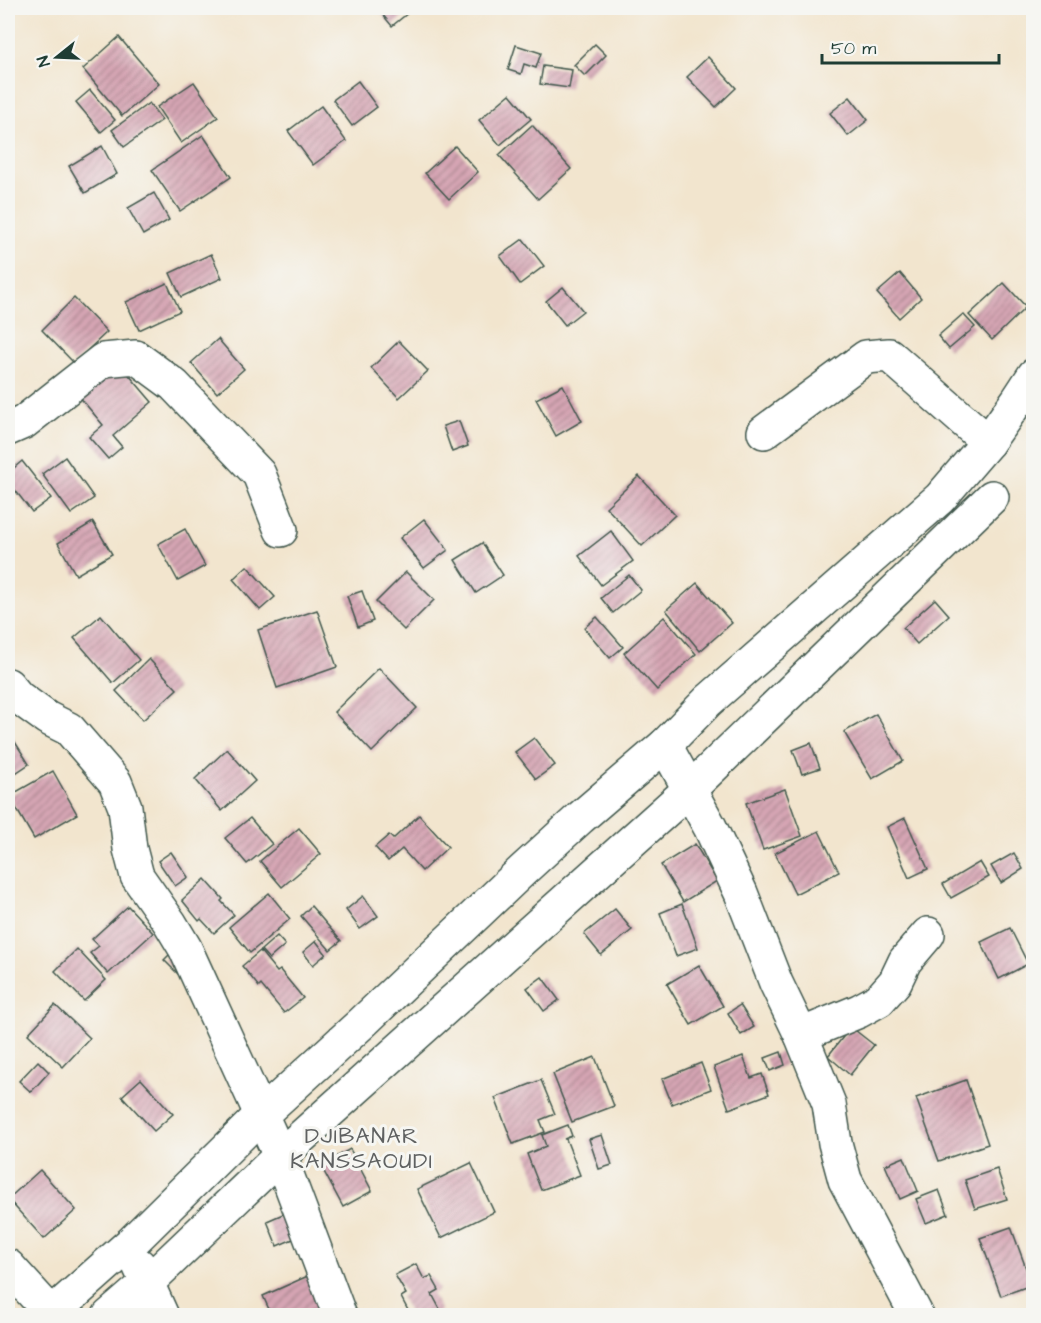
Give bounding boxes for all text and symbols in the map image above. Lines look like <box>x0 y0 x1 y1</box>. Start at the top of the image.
north arrow <box>27 27 87 87</box>
scale bar <box>822 27 999 65</box>
text: 50 m <box>831 36 876 61</box>
text: N <box>32 53 56 69</box>
district label: DJIBANAR KANSSAOUDI <box>290 1121 434 1177</box>

